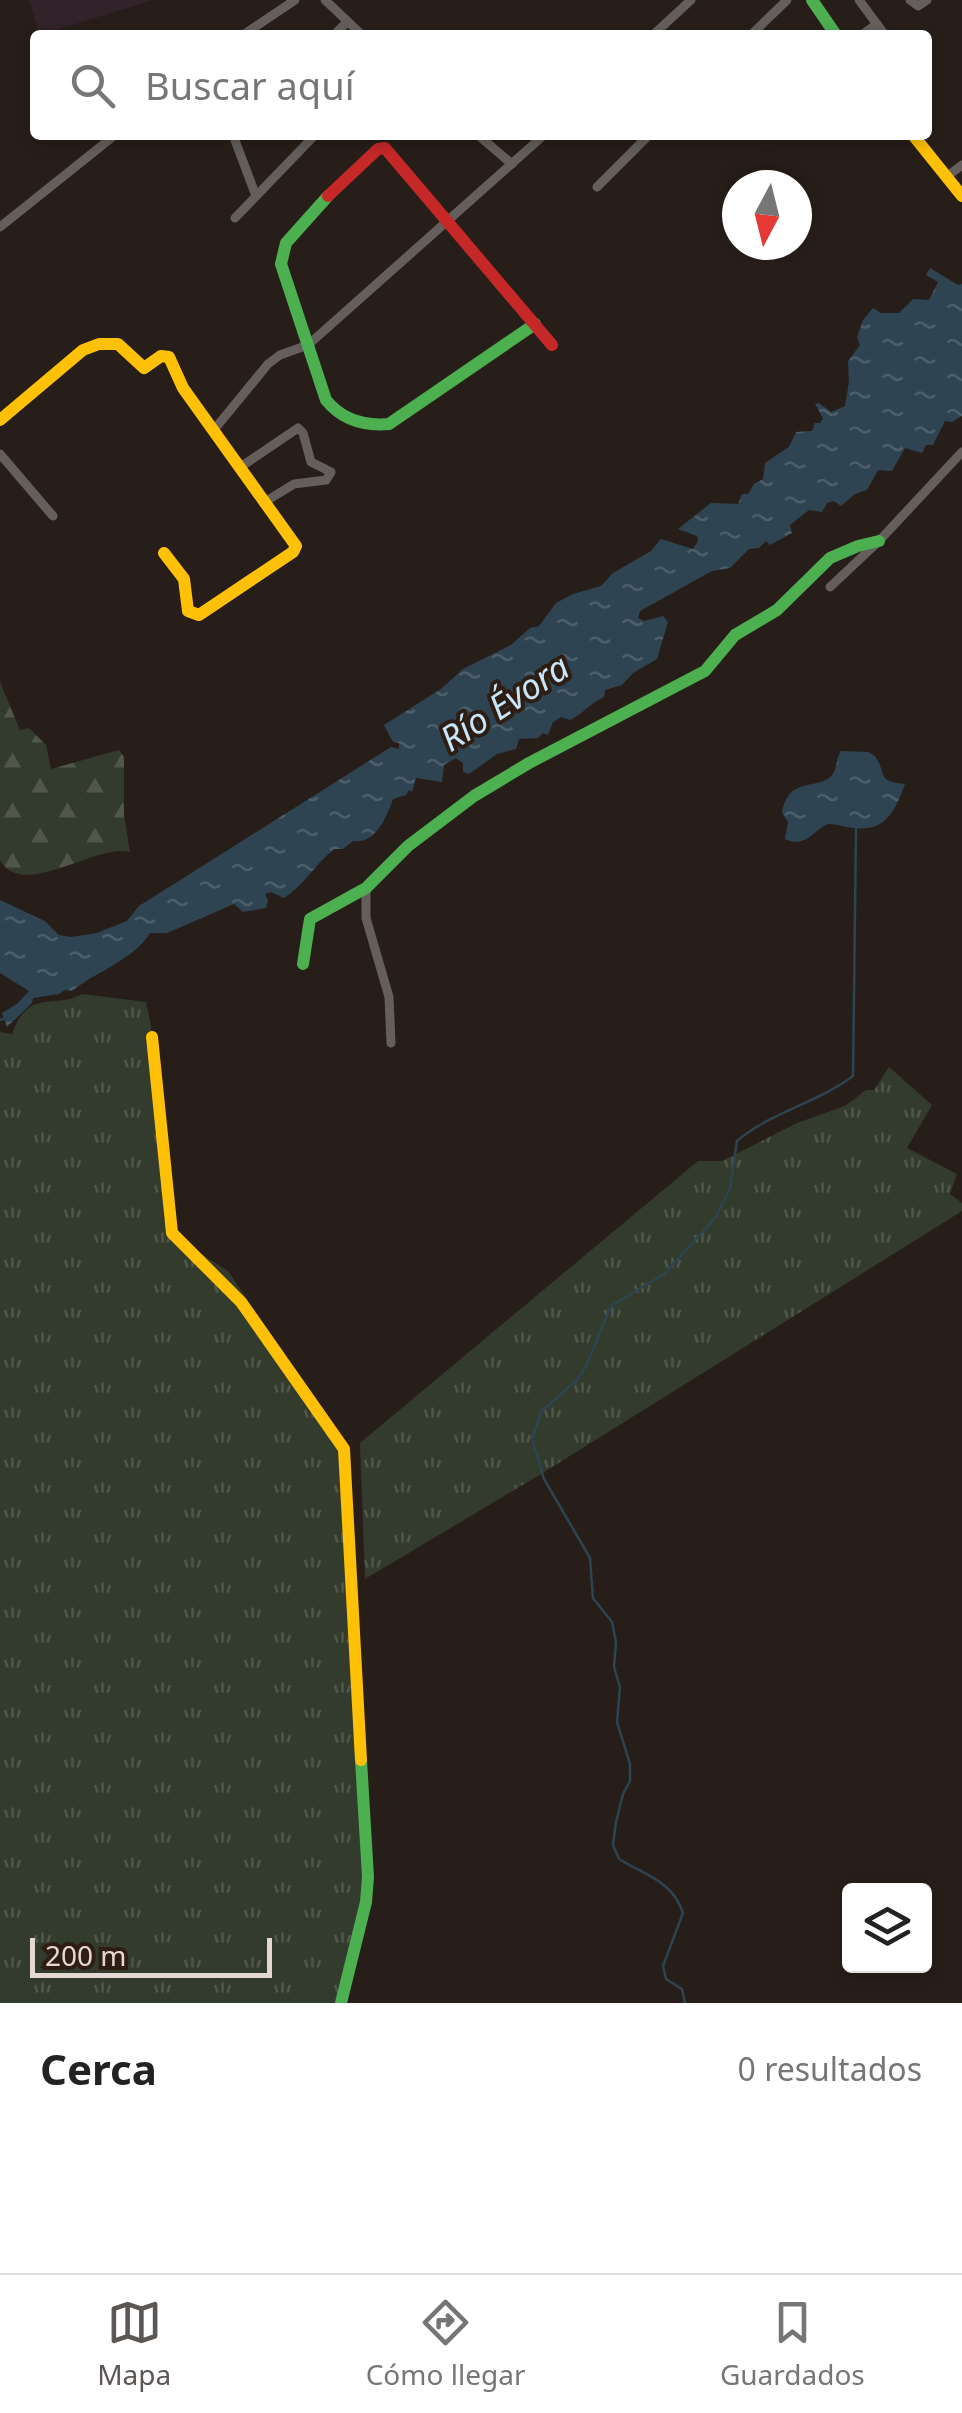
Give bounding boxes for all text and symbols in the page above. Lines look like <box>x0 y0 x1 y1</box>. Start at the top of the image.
search box <box>30 30 932 140</box>
icon: search <box>65 58 120 113</box>
text: Buscar aquí <box>145 59 355 111</box>
north arrow <box>722 170 812 260</box>
water label: Río Évora <box>430 643 578 761</box>
map controls <box>842 1883 932 1973</box>
button: layers <box>842 1883 932 1973</box>
scale bar <box>30 1933 272 1978</box>
text: 200 m <box>45 1936 127 1974</box>
text: Cerca <box>40 2040 157 2097</box>
text: 0 resultados <box>738 2047 922 2090</box>
tab: Mapa <box>97 2295 171 2393</box>
tab: Cómo llegar <box>366 2295 525 2393</box>
tab: Guardados <box>720 2295 865 2393</box>

